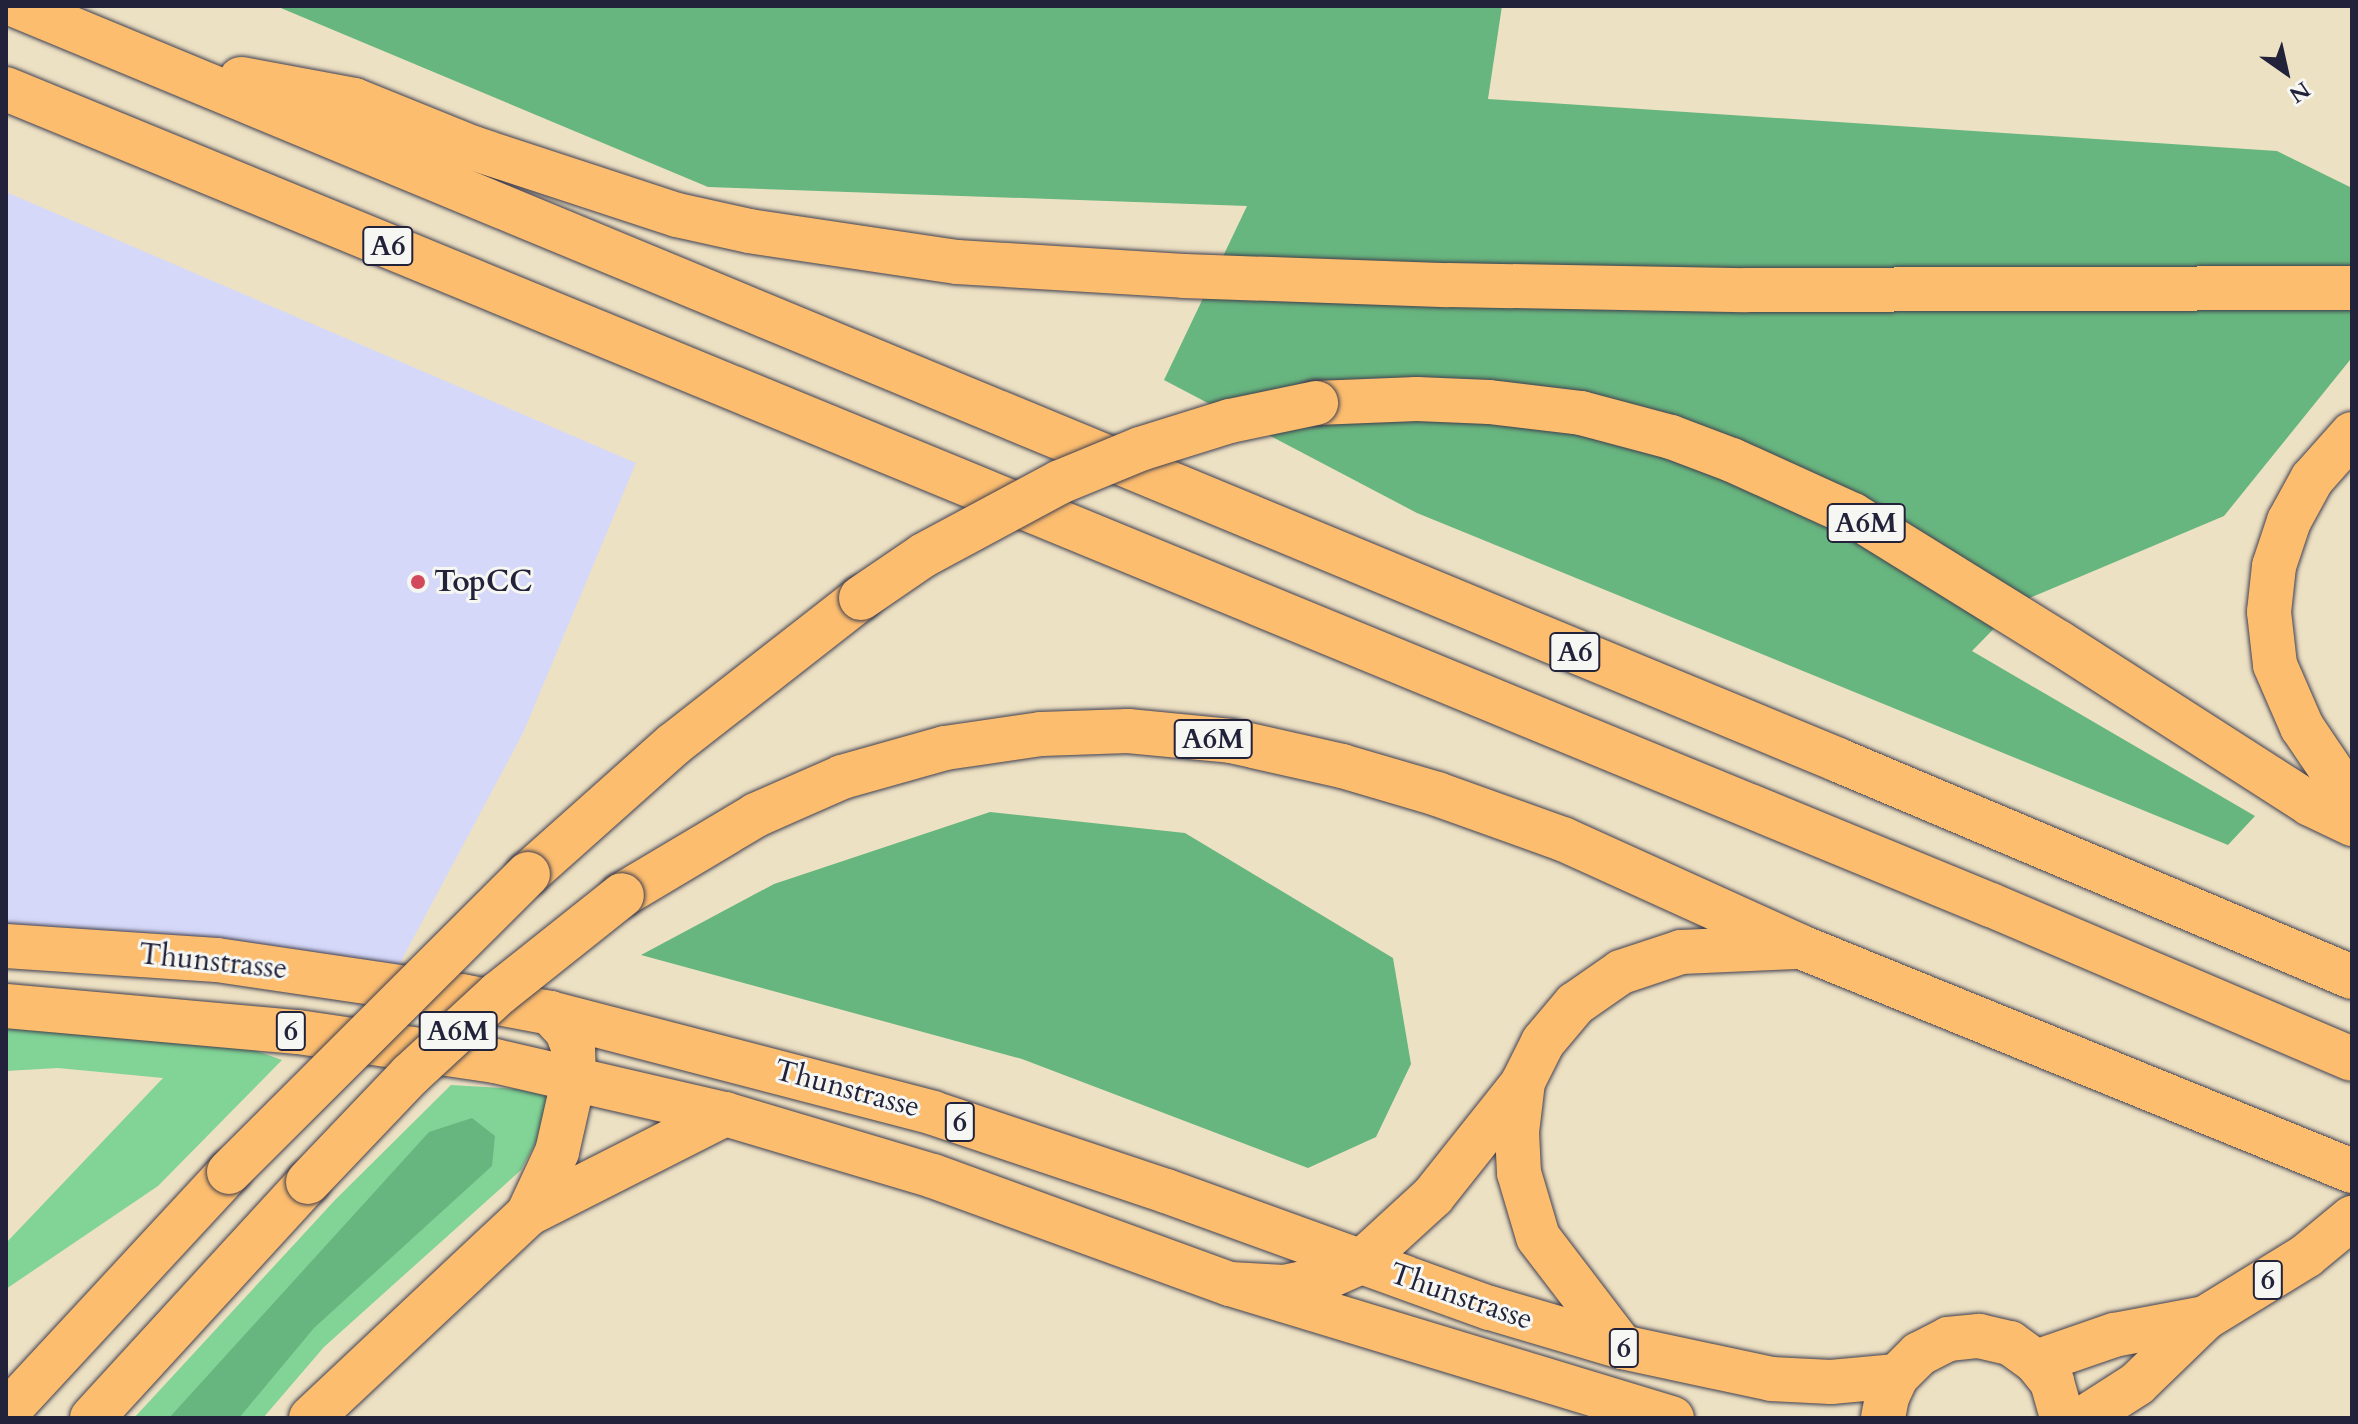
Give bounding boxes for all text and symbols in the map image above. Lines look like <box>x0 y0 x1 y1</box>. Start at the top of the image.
north arrow <box>2246 32 2326 112</box>
text: N <box>2283 74 2316 110</box>
road number: A6 <box>362 222 414 270</box>
road number: A6M <box>1826 499 1906 547</box>
place label: TopCC <box>434 564 532 600</box>
marker: TopCC <box>409 573 427 591</box>
road number: A6 <box>1549 628 1601 676</box>
road number: A6M <box>1173 715 1253 763</box>
street label: Thunstrasse <box>137 936 289 988</box>
road number: 6 <box>275 1007 307 1055</box>
road number: A6M <box>418 1007 498 1055</box>
street label: Thunstrasse <box>770 1052 924 1126</box>
road number: 6 <box>944 1098 976 1146</box>
street label: Thunstrasse <box>1385 1256 1537 1338</box>
road number: 6 <box>2252 1256 2284 1304</box>
road number: 6 <box>1608 1324 1640 1372</box>

